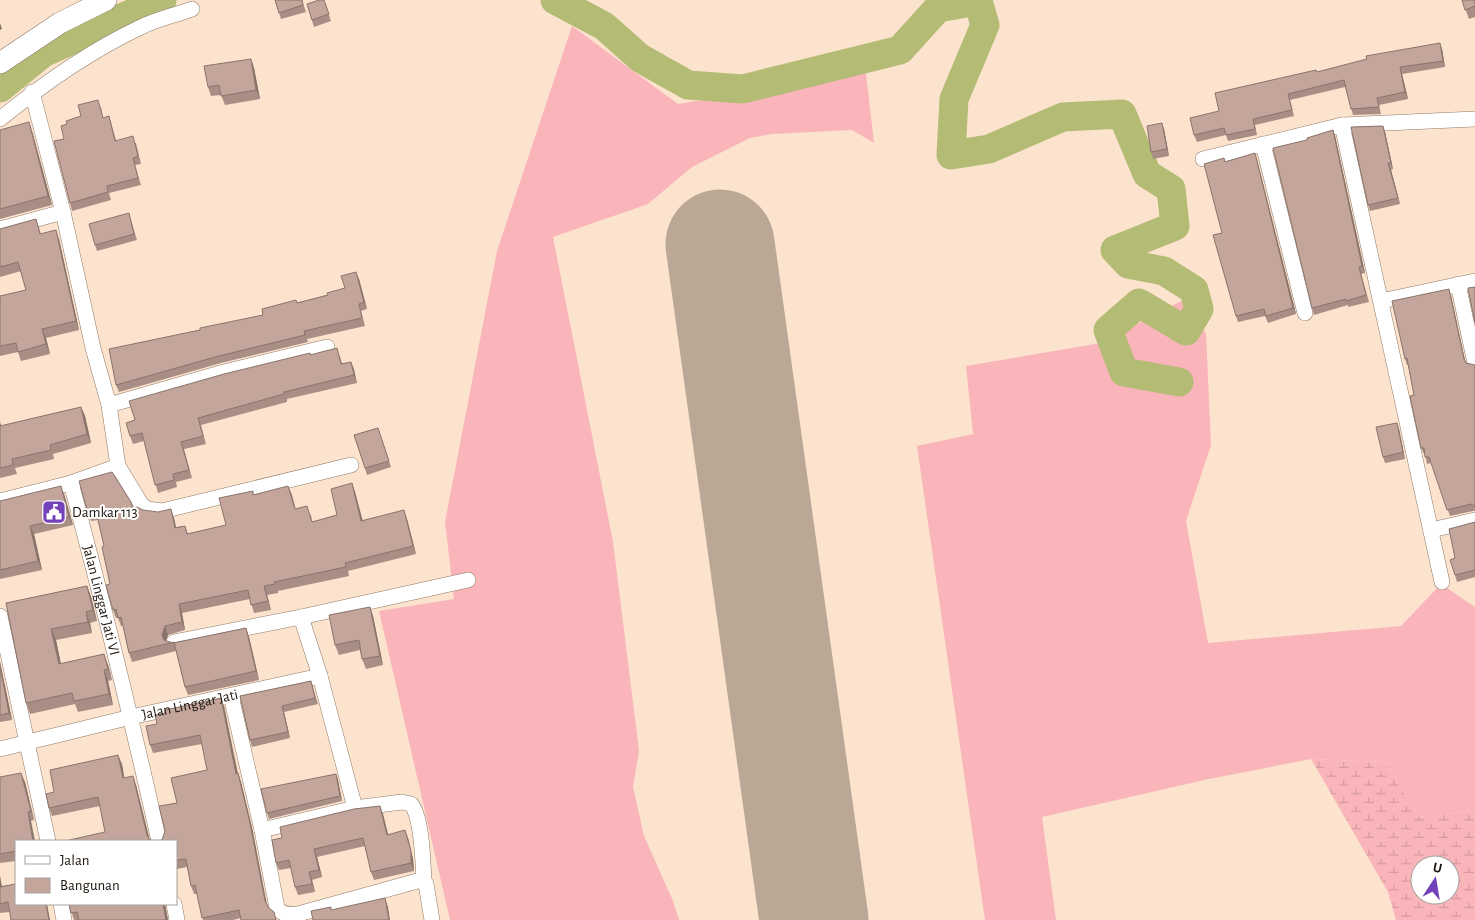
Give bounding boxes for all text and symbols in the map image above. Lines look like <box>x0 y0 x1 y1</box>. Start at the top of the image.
public building icon: Damkar 113 <box>41 499 67 525</box>
place label: Damkar 113 <box>72 505 138 520</box>
street label: Jalan Linggar Jati VI <box>80 544 123 657</box>
street label: Jalan Linggar Jati <box>140 687 239 722</box>
legend <box>15 840 178 905</box>
text: Jalan <box>60 853 90 868</box>
north arrow <box>1410 855 1460 905</box>
text: U <box>1432 860 1443 876</box>
text: Bangunan <box>60 878 120 893</box>

